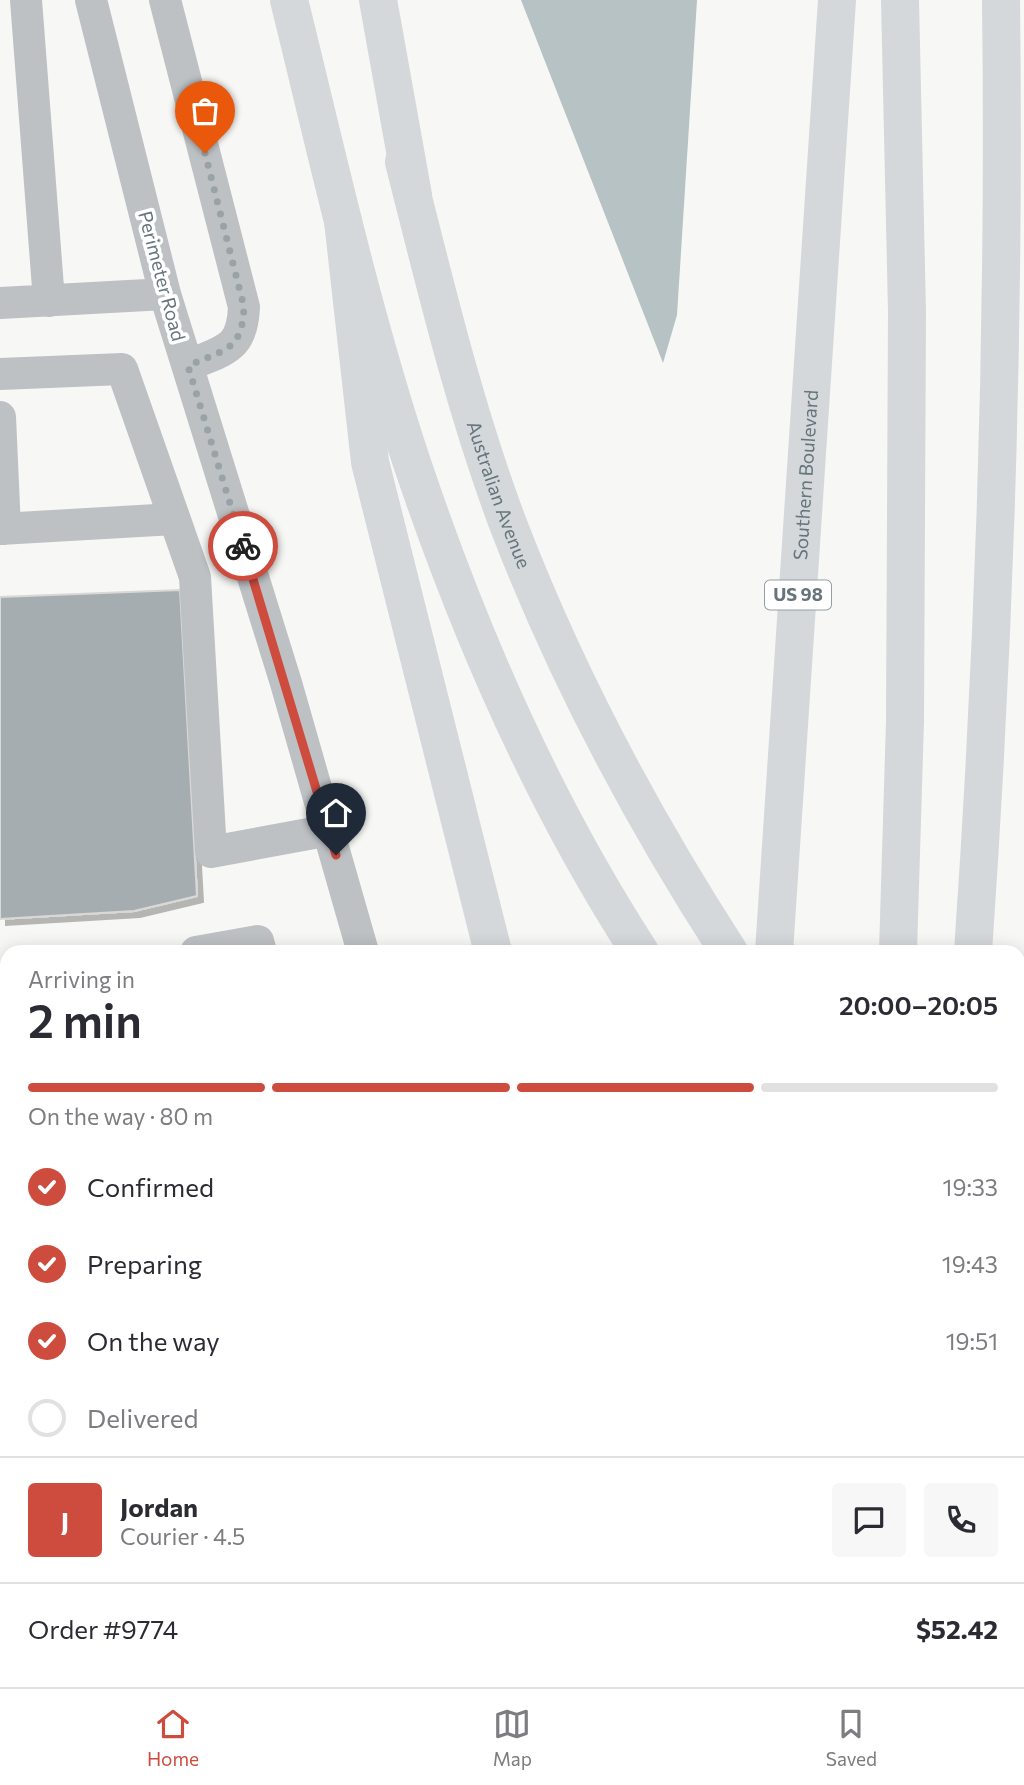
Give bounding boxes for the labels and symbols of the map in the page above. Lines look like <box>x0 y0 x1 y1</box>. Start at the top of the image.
pin <box>175 81 235 153</box>
street label: Perimeter Road <box>134 208 191 343</box>
street label: Southern Boulevard <box>788 389 822 561</box>
street label: Australian Avenue <box>463 418 536 571</box>
courier <box>208 511 278 581</box>
road number: US 98 <box>765 580 831 610</box>
pin <box>306 783 366 855</box>

